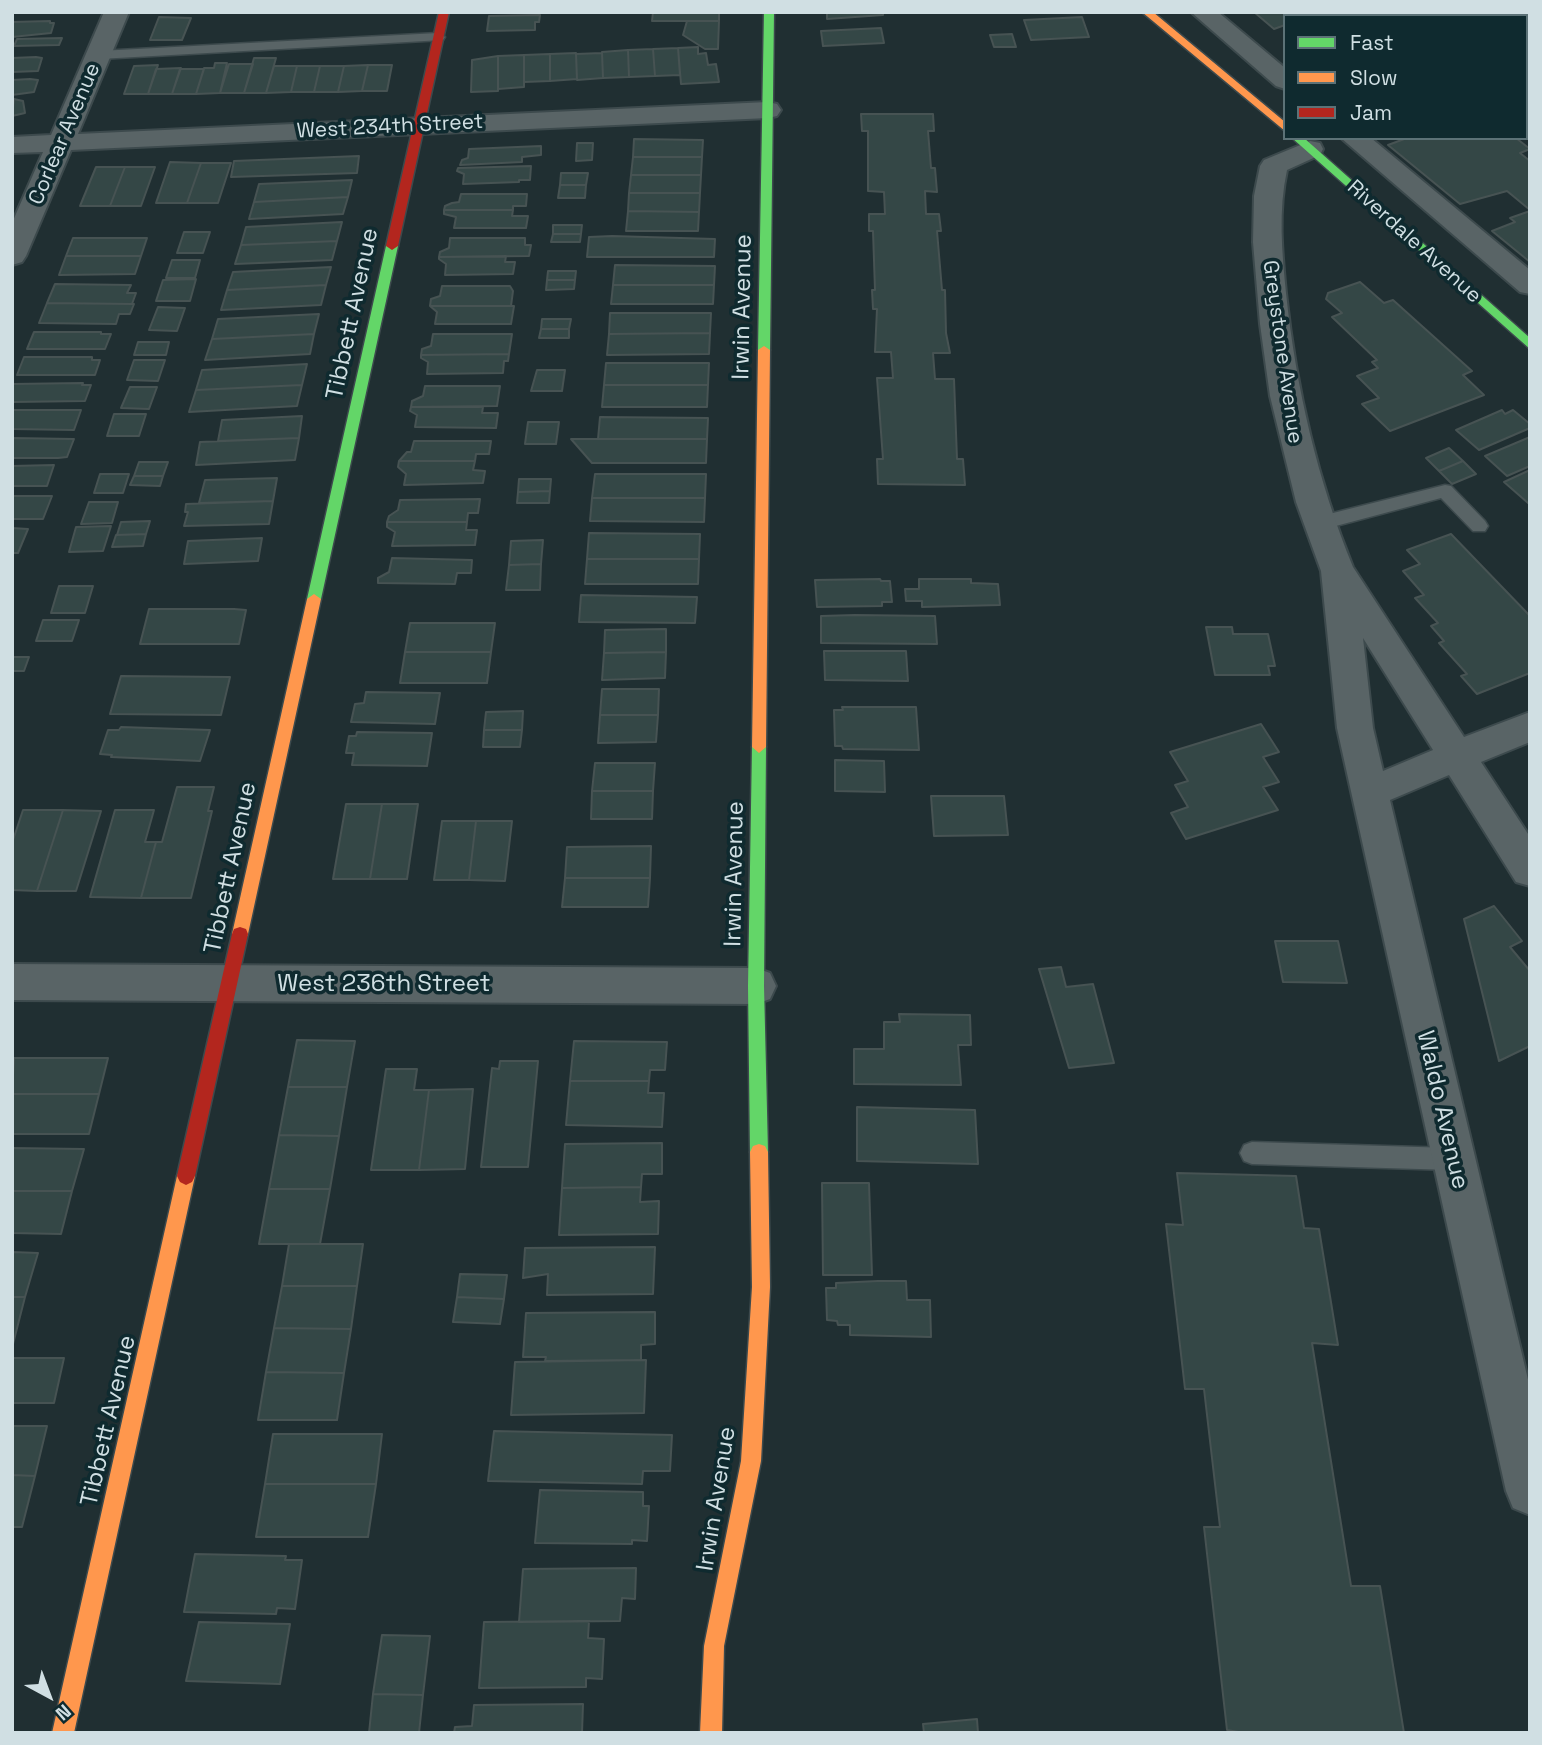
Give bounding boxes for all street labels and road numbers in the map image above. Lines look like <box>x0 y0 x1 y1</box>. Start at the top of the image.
street label: Corlear Avenue <box>24 59 106 209</box>
street label: West 234th Street <box>296 110 484 144</box>
street label: Riverdale Avenue <box>1342 175 1486 309</box>
street label: Tibbett Avenue <box>321 226 385 402</box>
street label: Irwin Avenue <box>727 234 759 380</box>
street label: Greystone Avenue <box>1257 259 1307 445</box>
street label: Tibbett Avenue <box>199 780 263 956</box>
street label: Irwin Avenue <box>719 801 751 947</box>
street label: West 236th Street <box>277 970 491 998</box>
street label: Waldo Avenue <box>1410 1028 1474 1192</box>
street label: Tibbett Avenue <box>75 1333 143 1509</box>
street label: Irwin Avenue <box>691 1425 743 1573</box>

